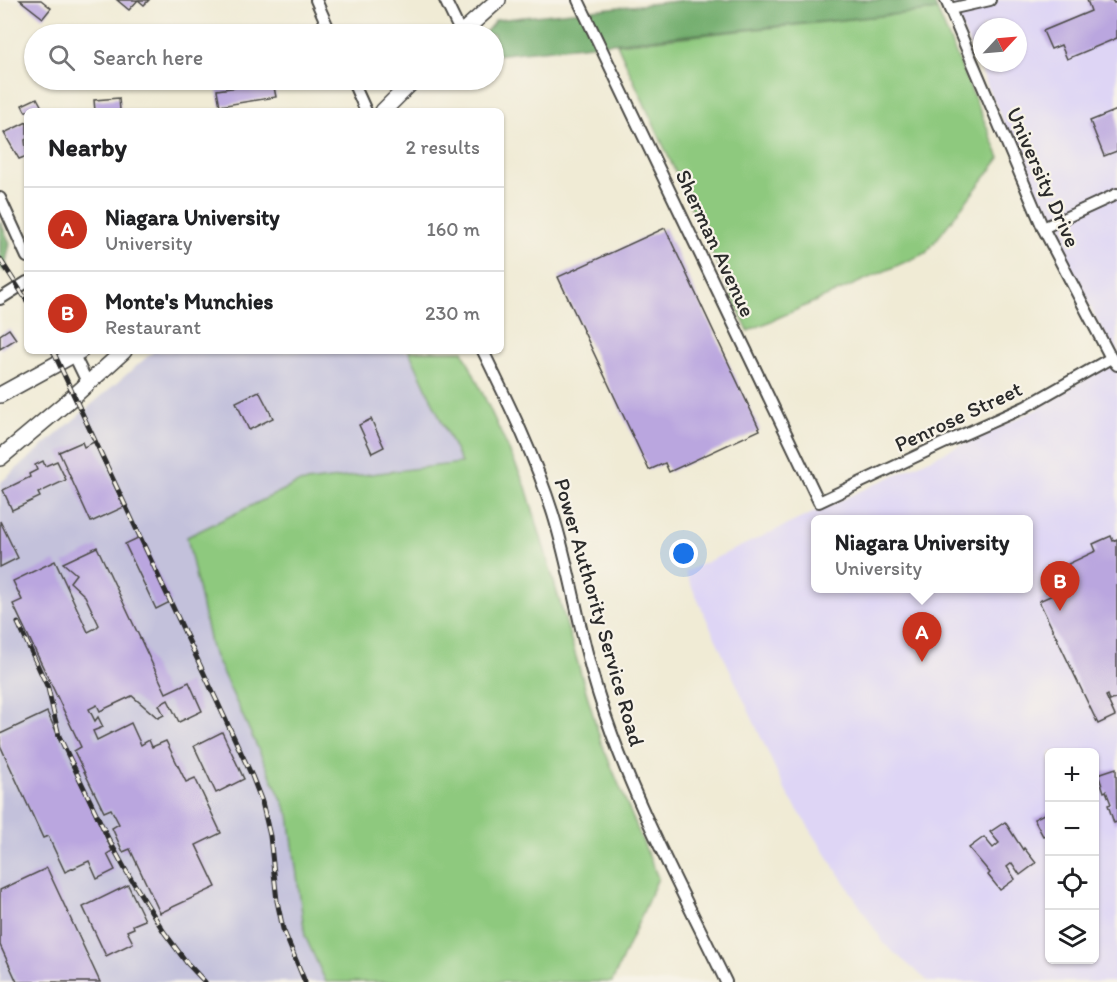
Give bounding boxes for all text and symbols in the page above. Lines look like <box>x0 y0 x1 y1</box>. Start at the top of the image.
north arrow <box>973 18 1027 72</box>
search box <box>24 24 504 90</box>
icon: search <box>45 41 78 74</box>
text: Search here <box>93 44 203 71</box>
street label: University Drive <box>1001 103 1086 251</box>
text: Nearby <box>48 131 127 163</box>
text: 2 results <box>406 135 480 159</box>
street label: Sherman Avenue <box>670 165 762 321</box>
text: Niagara University <box>105 204 280 231</box>
text: A <box>61 217 74 241</box>
text: 160 m <box>427 217 480 241</box>
text: University <box>105 231 192 255</box>
text: Monte's Munchies <box>105 288 273 315</box>
text: B <box>61 301 74 325</box>
text: 230 m <box>425 301 480 325</box>
text: Restaurant <box>105 315 201 339</box>
street label: Penrose Street <box>890 375 1026 458</box>
street label: Power Authority Service Road <box>548 475 651 749</box>
popup <box>811 515 1033 593</box>
text: Niagara University <box>835 529 1009 556</box>
your location <box>669 539 698 568</box>
text: University <box>835 556 922 580</box>
pin: B <box>1040 562 1080 611</box>
pin: A <box>902 612 942 662</box>
map controls <box>1045 748 1099 964</box>
button: + <box>1045 748 1099 802</box>
button: − <box>1045 802 1099 856</box>
button: locate <box>1045 856 1099 910</box>
button: layers <box>1045 910 1099 964</box>

